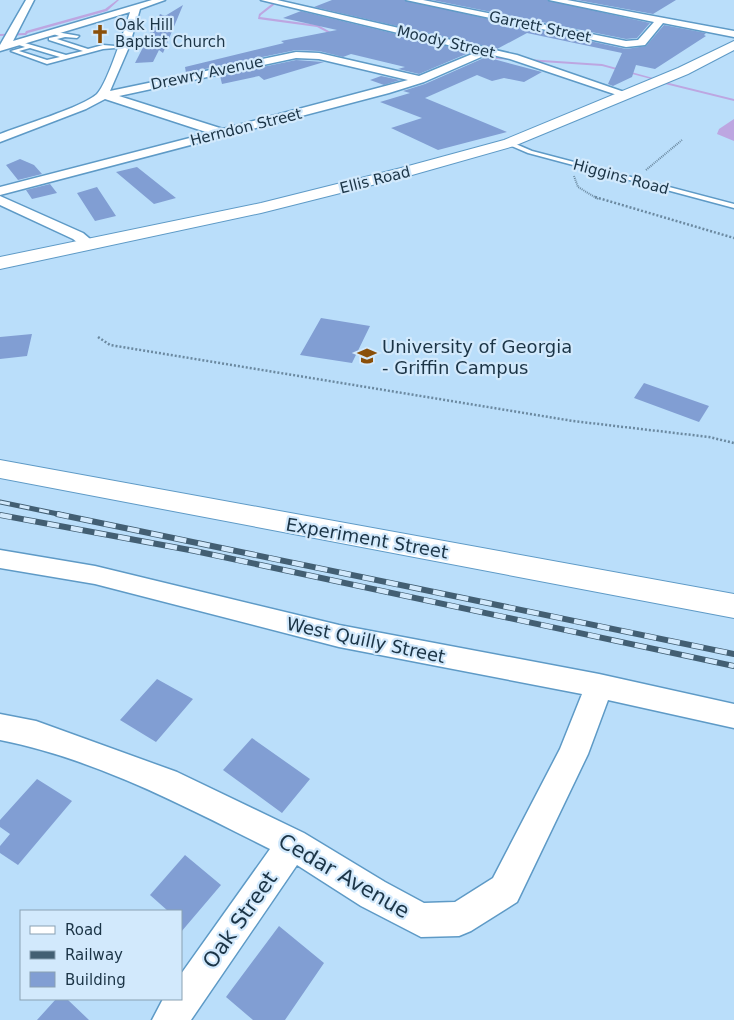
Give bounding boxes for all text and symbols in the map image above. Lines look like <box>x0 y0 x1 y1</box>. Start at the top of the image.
street label: Garrett Street <box>487 7 593 47</box>
place label: Oak Hill Baptist Church <box>115 16 226 51</box>
street label: Moody Street <box>395 22 497 62</box>
church icon: Oak Hill Baptist Church <box>89 23 111 45</box>
street label: Drewry Avenue <box>149 52 265 94</box>
street label: Herndon Street <box>188 104 304 150</box>
street label: Higgins Road <box>571 156 671 198</box>
street label: Ellis Road <box>338 163 412 197</box>
place label: University of Georgia - Griffin Campus <box>382 336 572 378</box>
school or university icon: University of Georgia - Griffin Campus <box>356 345 378 367</box>
street label: Experiment Street <box>284 513 450 563</box>
street label: West Quilly Street <box>285 613 447 667</box>
street label: Cedar Avenue <box>274 829 414 923</box>
street label: Oak Street <box>198 867 282 973</box>
legend <box>20 910 182 1000</box>
text: Road <box>65 921 103 939</box>
text: Railway <box>65 946 123 964</box>
text: Building <box>65 971 126 989</box>

